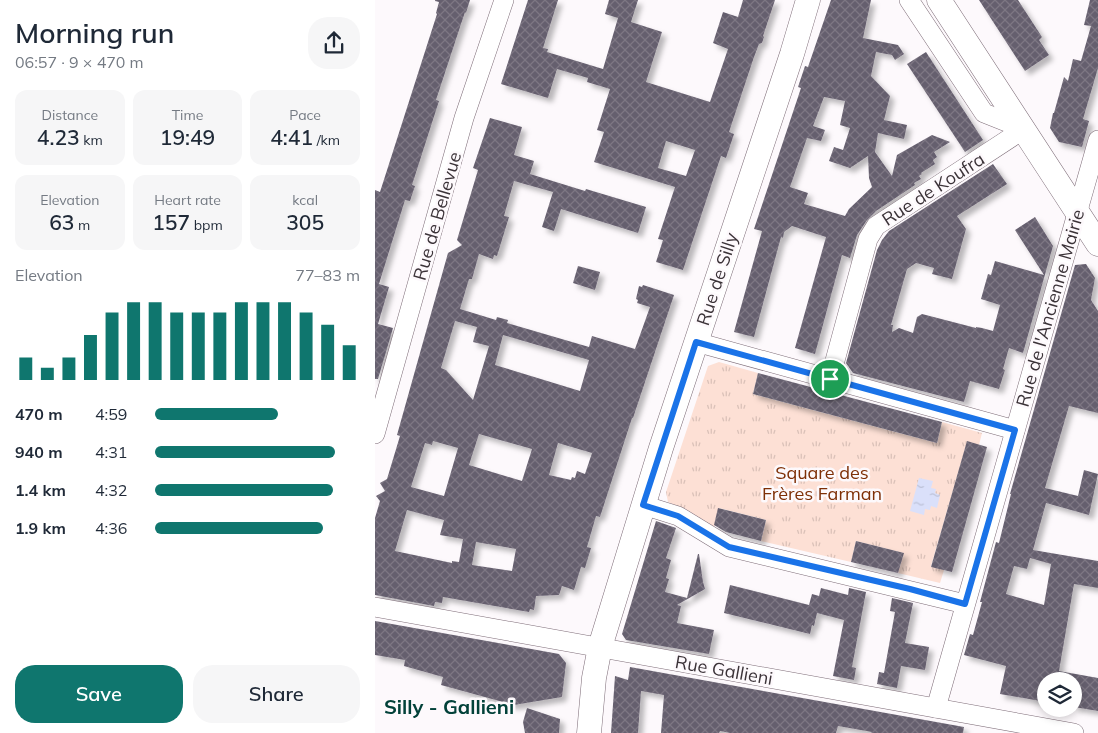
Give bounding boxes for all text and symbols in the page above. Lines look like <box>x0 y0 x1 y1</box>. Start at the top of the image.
text: Morning run <box>15 15 174 50</box>
button: share <box>308 17 360 69</box>
text: 06:57 · 9 × 470 m <box>15 52 144 72</box>
text: Distance <box>42 106 98 124</box>
text: Time <box>172 106 203 124</box>
text: Pace <box>289 106 321 124</box>
text: 4.23 <box>37 124 80 150</box>
text: 19:49 <box>160 124 215 150</box>
text: 4:41 <box>270 124 313 150</box>
text: km <box>80 131 103 149</box>
text: /km <box>313 131 340 149</box>
street label: Rue de Koufra <box>877 147 989 231</box>
street label: Rue de Bellevue <box>408 149 466 283</box>
text: Elevation <box>40 191 99 209</box>
text: Heart rate <box>154 191 221 209</box>
text: kcal <box>292 191 318 209</box>
street label: Rue de l'Ancienne Mairie <box>1011 207 1089 409</box>
text: 63 <box>49 209 74 235</box>
text: 157 <box>152 209 190 235</box>
text: 305 <box>286 209 324 235</box>
text: m <box>74 216 90 234</box>
text: bpm <box>190 216 223 234</box>
street label: Rue de Silly <box>691 229 743 328</box>
text: Elevation <box>15 265 83 285</box>
text: 77–83 m <box>295 265 360 285</box>
pin <box>809 358 851 400</box>
icon: arrive <box>816 365 844 393</box>
text: 470 m <box>15 404 63 424</box>
text: 4:59 <box>95 404 127 424</box>
text: 940 m <box>15 442 63 462</box>
text: 4:31 <box>95 442 127 462</box>
park label: Square des Frères Farman <box>762 461 882 505</box>
text: 1.4 km <box>15 480 66 500</box>
text: 4:32 <box>95 480 127 500</box>
text: 1.9 km <box>15 518 66 538</box>
text: 4:36 <box>95 518 127 538</box>
street label: Rue Gallieni <box>673 650 775 690</box>
button: Save <box>15 665 183 723</box>
button: Share <box>193 665 360 723</box>
map controls <box>1037 672 1082 717</box>
button: layers <box>1037 672 1082 717</box>
district label: Silly - Gallieni <box>384 694 514 719</box>

